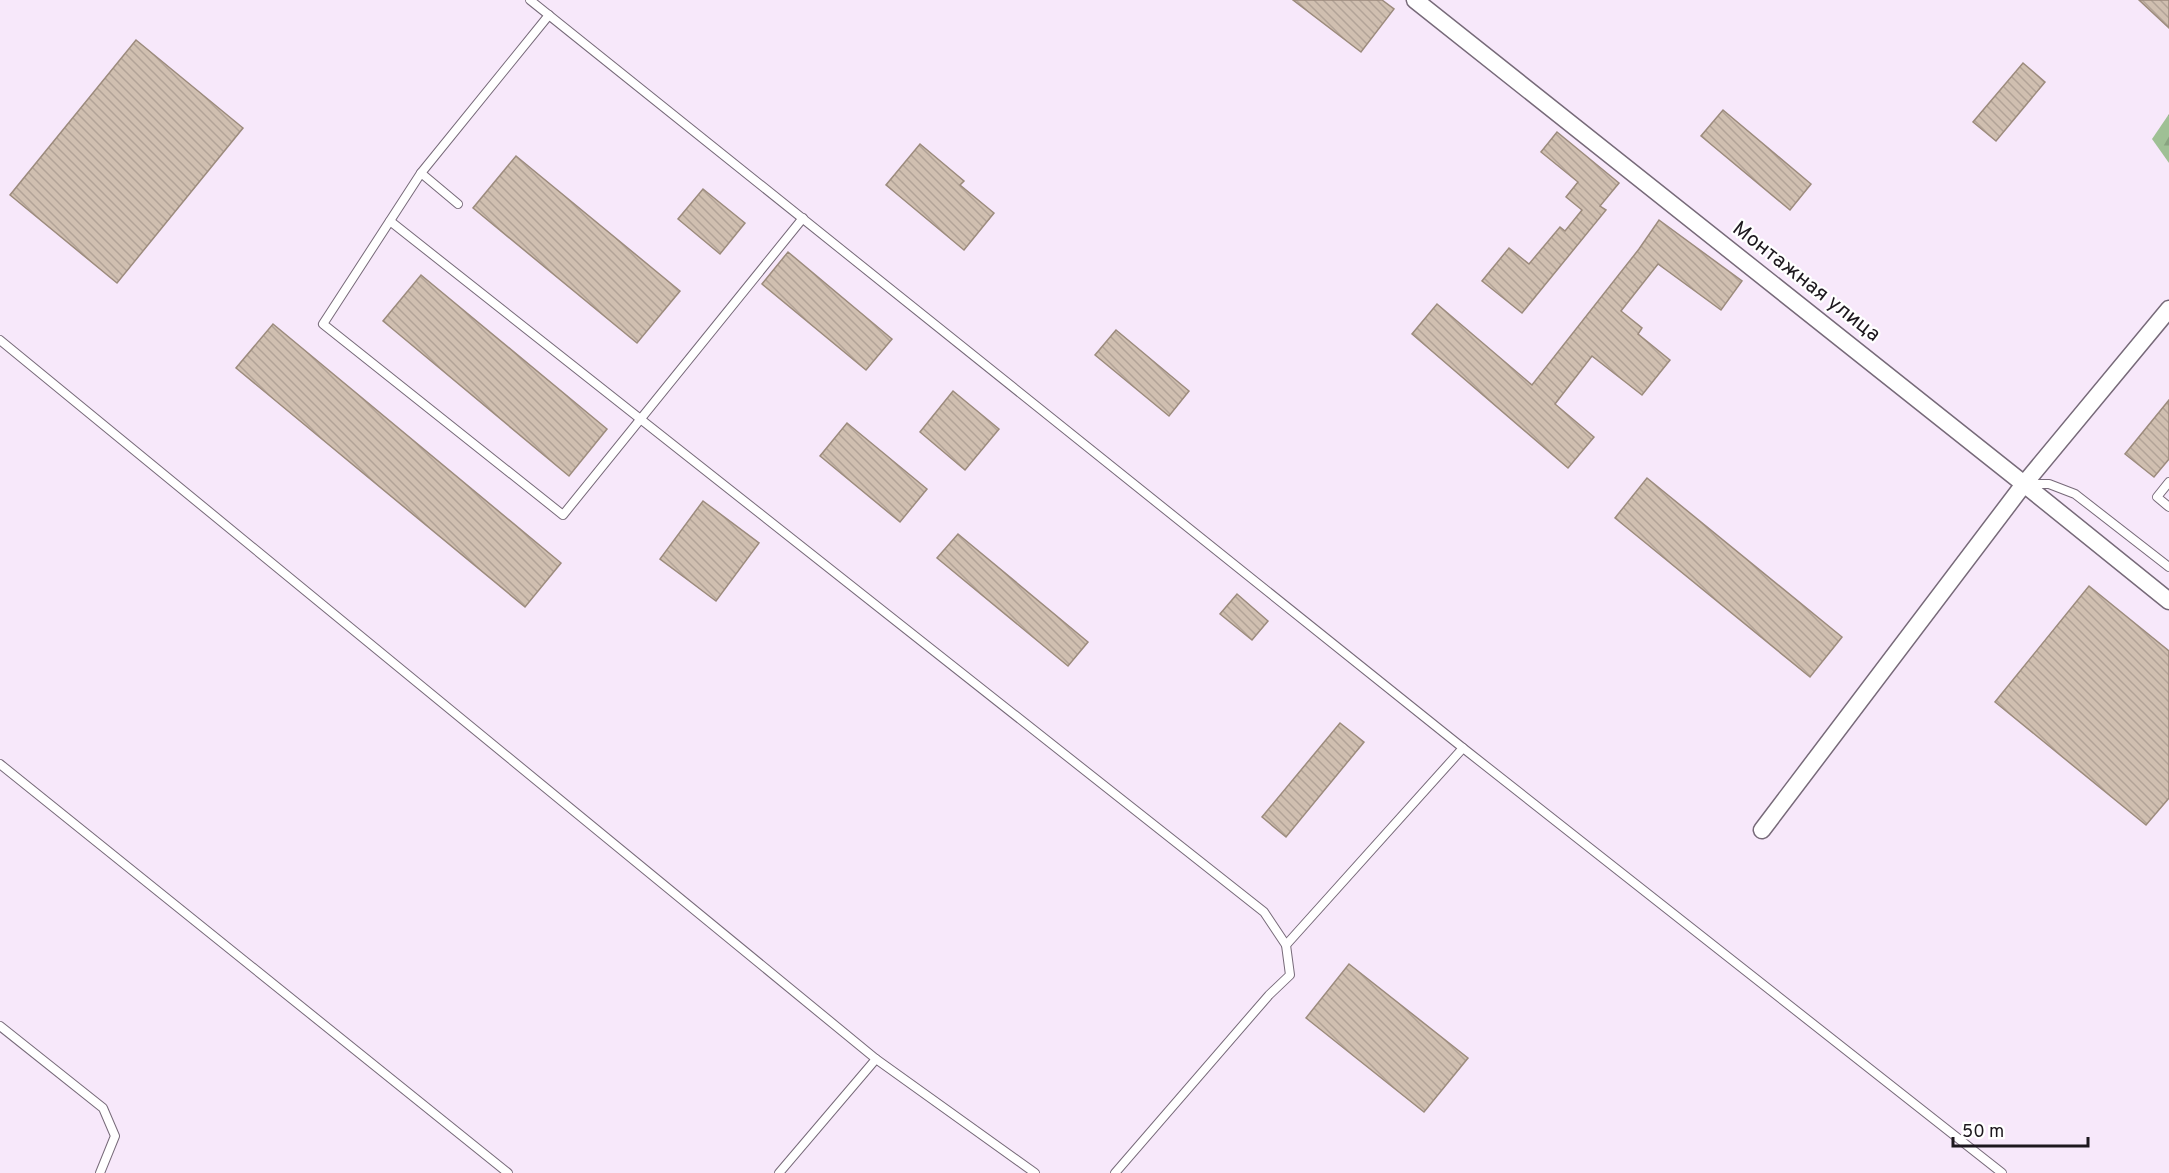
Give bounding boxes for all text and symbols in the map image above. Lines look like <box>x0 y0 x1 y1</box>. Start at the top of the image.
street label: Монтажная улица <box>1726 216 1886 348</box>
scale bar <box>1953 1110 2088 1148</box>
text: 50 m <box>1962 1121 2004 1144</box>

